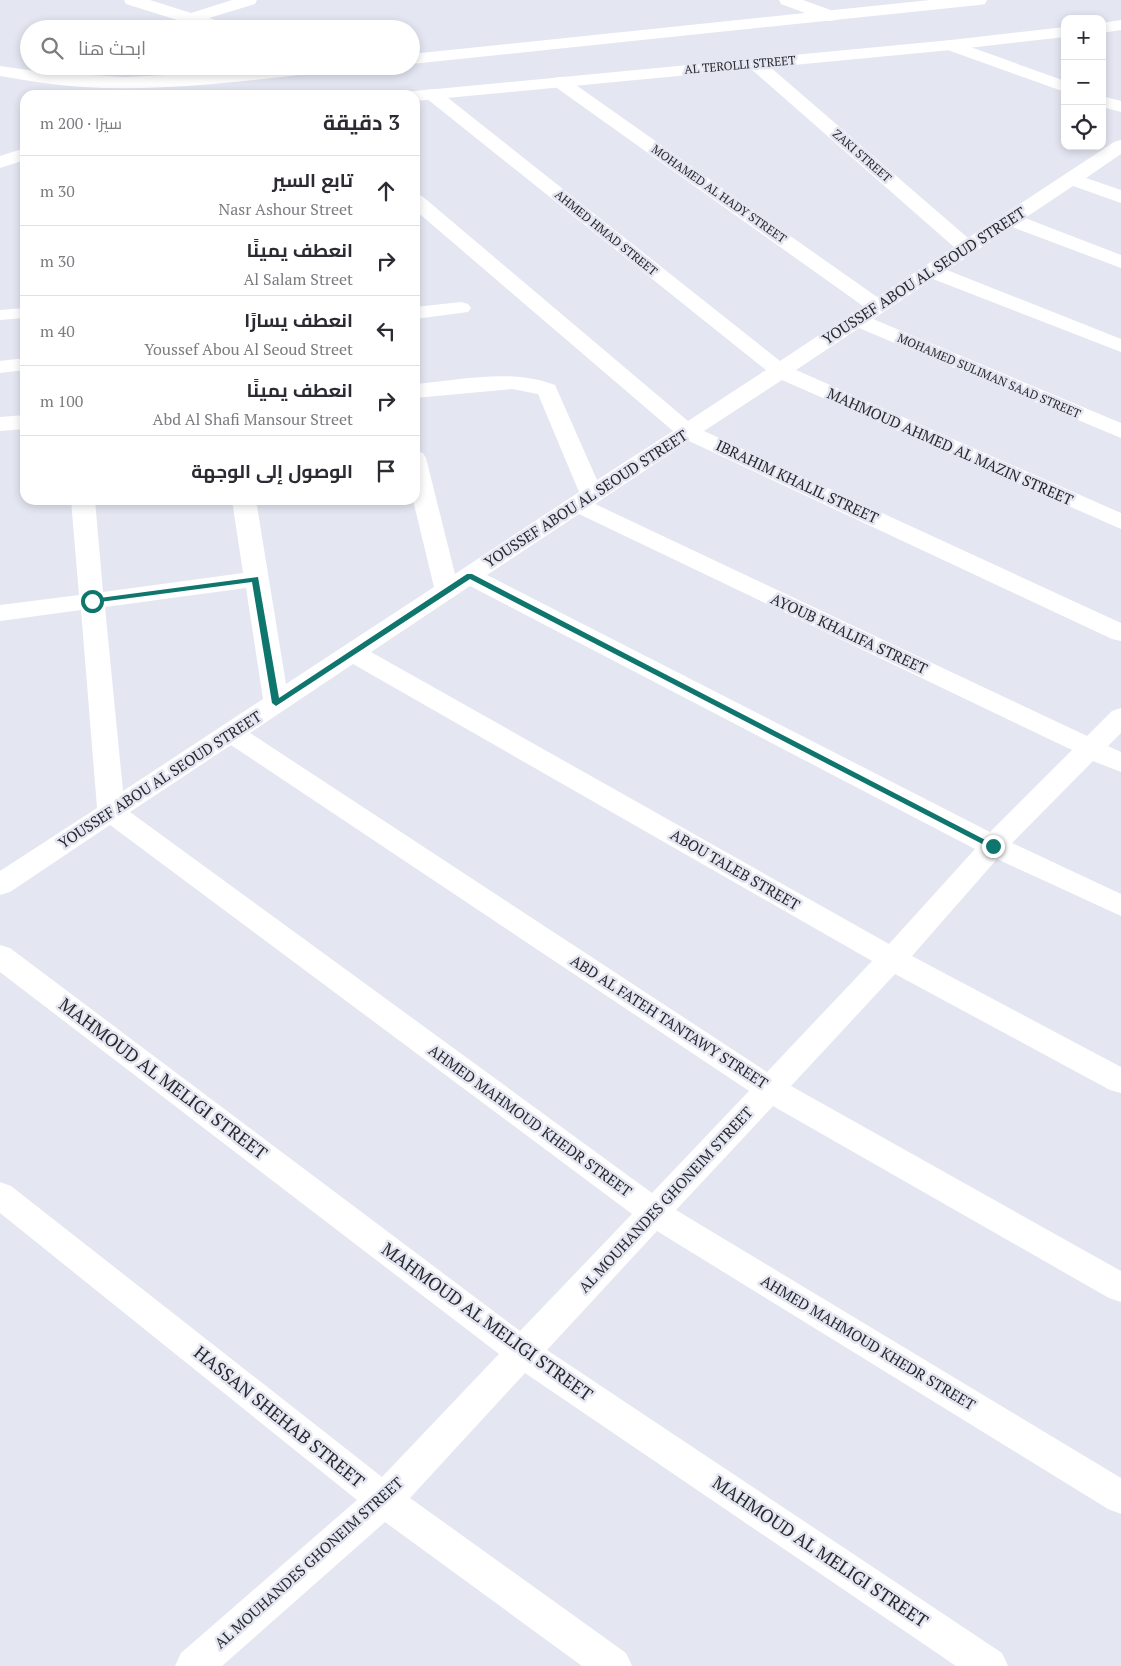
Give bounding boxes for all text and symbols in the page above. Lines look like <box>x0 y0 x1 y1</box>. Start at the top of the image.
map controls <box>1061 15 1106 150</box>
button: + <box>1061 15 1106 60</box>
search box <box>20 20 420 75</box>
icon: search <box>38 34 66 62</box>
text: ابحث هنا <box>78 35 146 60</box>
street label: AL TEROLLI STREET <box>684 52 797 77</box>
button: − <box>1061 60 1106 105</box>
button: locate <box>1061 105 1106 150</box>
text: 3 دقيقة <box>323 108 400 136</box>
text: سيرًا · 200 m <box>40 112 122 134</box>
street label: ZAKI STREET <box>830 126 895 186</box>
street label: MOHAMED AL HADY STREET <box>649 141 790 246</box>
text: تابع السير <box>272 167 353 192</box>
icon: ahead <box>372 177 400 205</box>
text: 30 m <box>40 180 75 202</box>
street label: AHMED HMAD STREET <box>552 187 661 279</box>
text: Nasr Ashour Street <box>219 198 353 220</box>
street label: YOUSSEF ABOU AL SEOUD STREET <box>818 202 1029 349</box>
text: انعطف يمينًا <box>247 237 353 262</box>
icon: right <box>372 247 400 275</box>
text: 30 m <box>40 250 75 272</box>
text: Al Salam Street <box>243 268 353 290</box>
text: انعطف يسارًا <box>244 307 353 332</box>
icon: left <box>372 317 400 345</box>
text: 40 m <box>40 320 75 342</box>
street label: MOHAMED SULIMAN SAAD STREET <box>895 330 1084 421</box>
text: Youssef Abou Al Seoud Street <box>144 338 353 360</box>
text: انعطف يمينًا <box>247 377 353 402</box>
street label: MAHMOUD AHMED AL MAZIN STREET <box>824 383 1076 510</box>
icon: right <box>372 387 400 415</box>
text: 100 m <box>40 390 83 412</box>
text: Abd Al Shafi Mansour Street <box>153 408 353 430</box>
street label: YOUSSEF ABOU AL SEOUD STREET <box>480 425 691 572</box>
street label: IBRAHIM KHALIL STREET <box>713 435 882 528</box>
icon: arrive <box>372 457 400 485</box>
text: الوصول إلى الوجهة <box>191 458 353 483</box>
street label: AYOUB KHALIFA STREET <box>768 588 931 678</box>
route start <box>81 590 104 613</box>
street label: YOUSSEF ABOU AL SEOUD STREET <box>54 706 265 853</box>
street label: ABOU TALEB STREET <box>667 824 804 914</box>
route end <box>982 835 1005 858</box>
street label: ABD AL FATEH TANTAWY STREET <box>567 950 772 1093</box>
street label: MAHMOUD AL MELIGI STREET <box>55 992 273 1165</box>
street label: AHMED MAHMOUD KHEDR STREET <box>425 1040 636 1201</box>
street label: AL MOUHANDES GHONEIM STREET <box>574 1102 757 1297</box>
street label: MAHMOUD AL MELIGI STREET <box>377 1237 598 1406</box>
street label: AHMED MAHMOUD KHEDR STREET <box>758 1270 979 1414</box>
street label: HASSAN SHEHAB STREET <box>189 1340 370 1493</box>
street label: MAHMOUD AL MELIGI STREET <box>708 1470 933 1632</box>
street label: AL MOUHANDES GHONEIM STREET <box>210 1472 407 1652</box>

